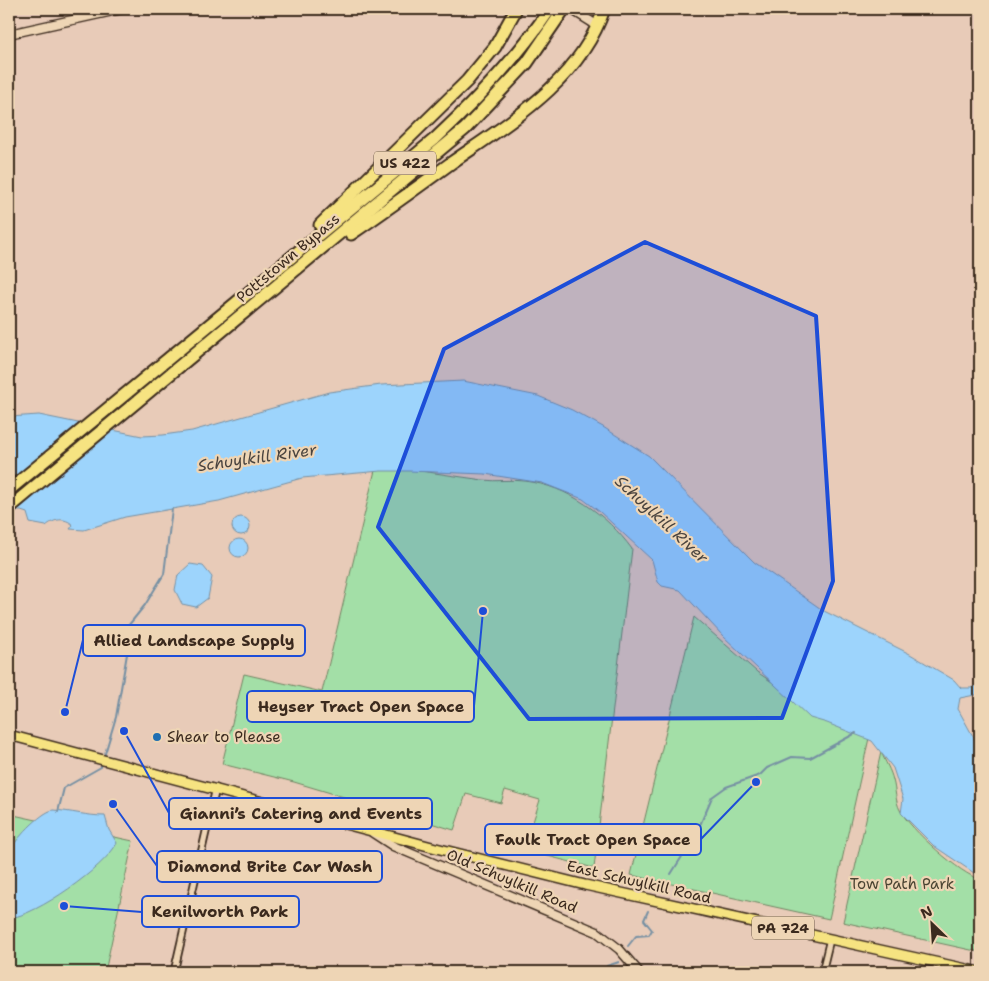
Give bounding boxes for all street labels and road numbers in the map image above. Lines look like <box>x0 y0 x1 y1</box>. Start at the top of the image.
road number: US 422 <box>374 152 436 174</box>
street label: Pottstown Bypass <box>232 209 344 307</box>
street label: Old Schuylkill Road <box>443 844 581 918</box>
street label: East Schuylkill Road <box>565 856 714 908</box>
road number: PA 724 <box>752 916 814 940</box>

